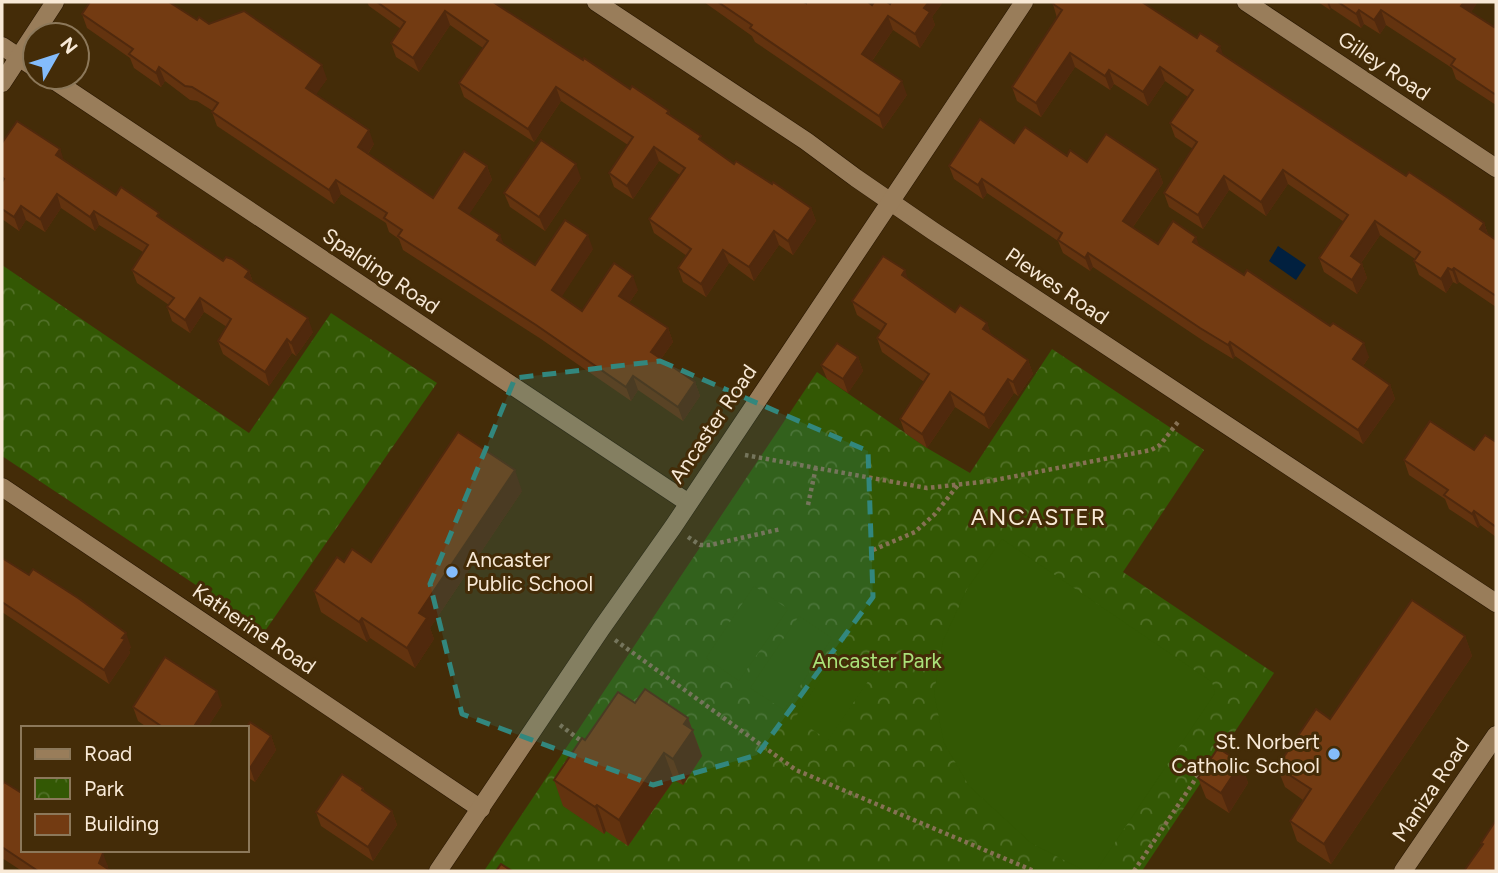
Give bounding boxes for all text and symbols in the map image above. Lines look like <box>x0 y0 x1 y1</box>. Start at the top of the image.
north arrow <box>21 21 91 91</box>
street label: Gilley Road <box>1333 26 1435 106</box>
text: N <box>55 33 82 59</box>
street label: Spalding Road <box>318 222 444 319</box>
street label: Plewes Road <box>1001 242 1114 329</box>
street label: Ancaster Road <box>664 360 761 488</box>
district label: ANCASTER <box>971 503 1107 531</box>
place label: Ancaster Public School <box>466 547 593 596</box>
marker: Ancaster Public School <box>444 564 460 580</box>
street label: Katherine Road <box>188 578 321 679</box>
park label: Ancaster Park <box>812 648 942 673</box>
legend <box>21 726 248 852</box>
place label: St. Norbert Catholic School <box>1171 729 1320 778</box>
street label: Maniza Road <box>1387 733 1474 846</box>
text: Road <box>84 741 132 766</box>
marker: St. Norbert Catholic School <box>1326 746 1342 762</box>
text: Park <box>84 776 125 801</box>
text: Building <box>84 811 159 836</box>

